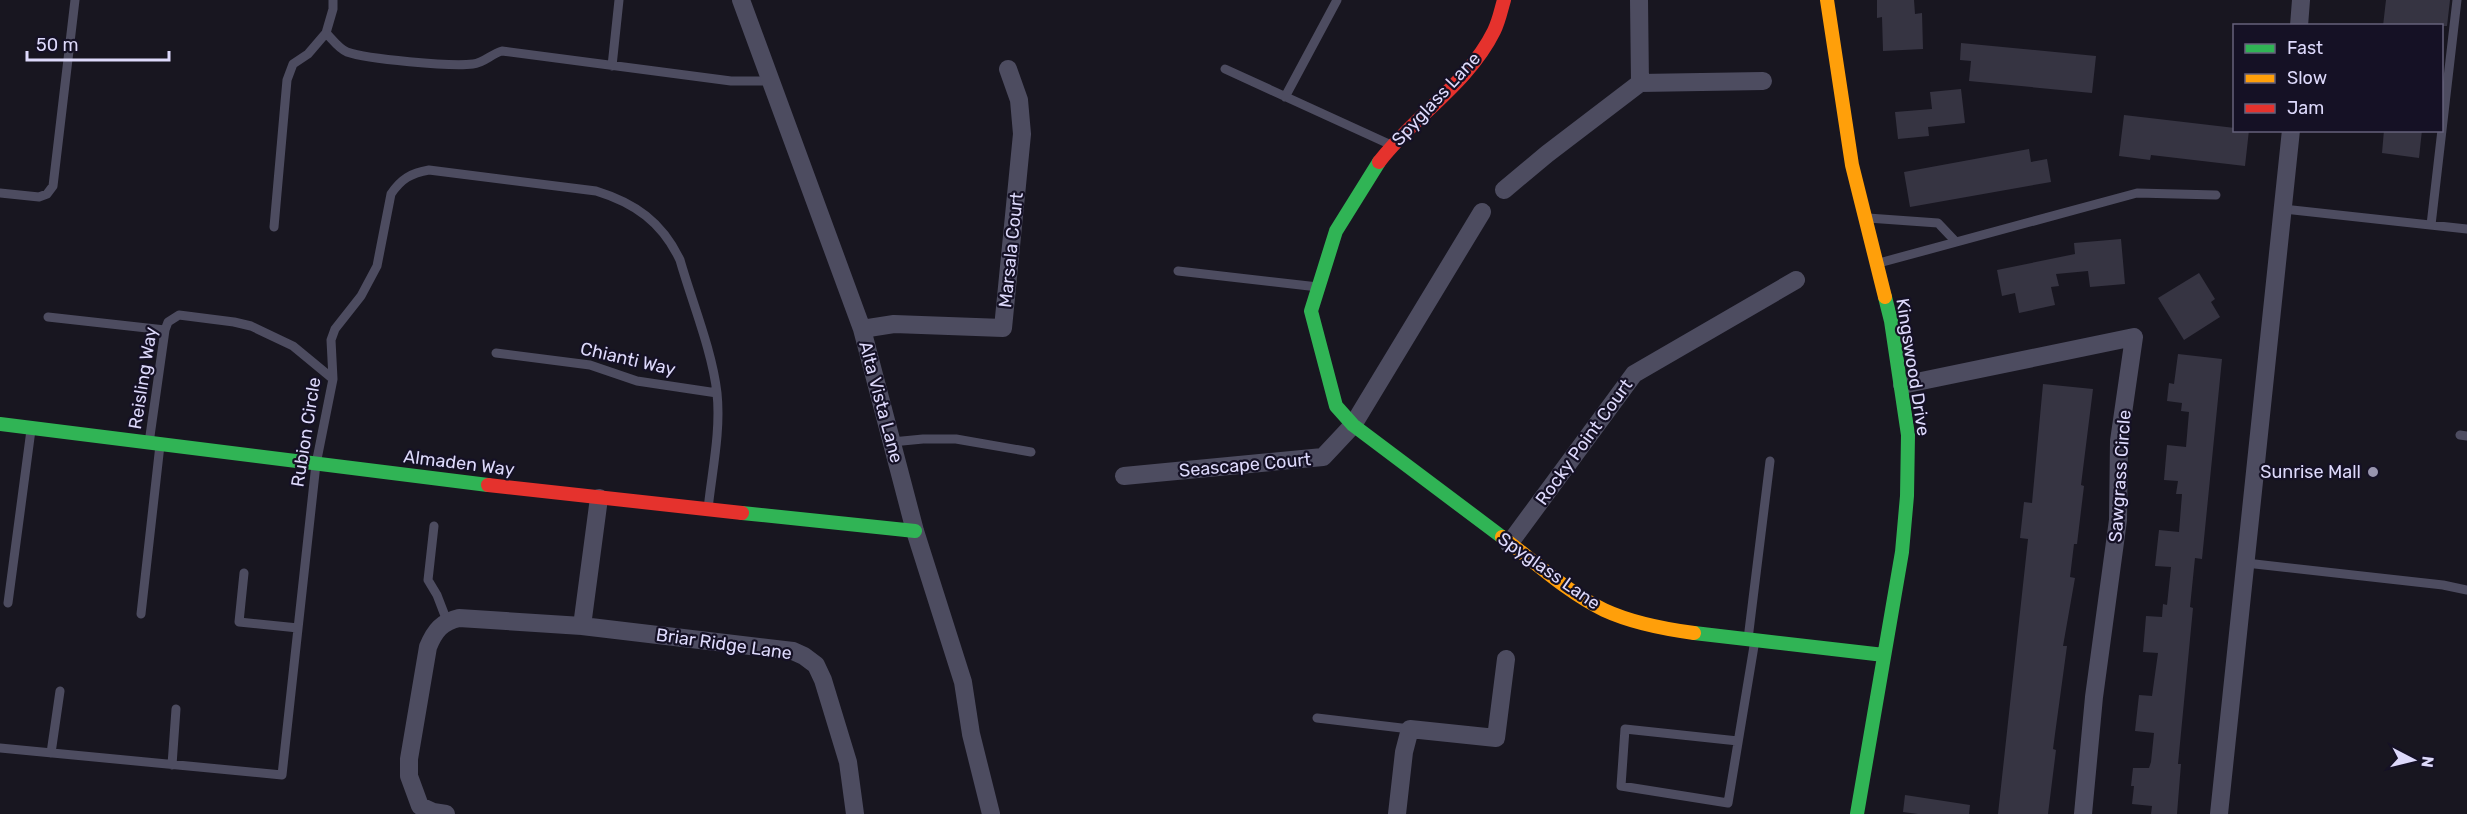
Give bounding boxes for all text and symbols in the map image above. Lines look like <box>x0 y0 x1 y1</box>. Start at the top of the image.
scale bar <box>27 24 170 62</box>
legend <box>2233 24 2443 132</box>
text: 50 m <box>36 34 79 56</box>
text: Fast <box>2287 37 2323 59</box>
street label: Spyglass Lane <box>1387 48 1485 150</box>
text: Slow <box>2287 67 2327 89</box>
text: Jam <box>2287 97 2324 119</box>
street label: Marsala Court <box>994 191 1028 309</box>
street label: Kingswood Drive <box>1891 297 1935 437</box>
street label: Reisling Way <box>124 325 162 431</box>
street label: Chianti Way <box>578 337 678 381</box>
street label: Alta Vista Lane <box>854 339 908 465</box>
street label: Rocky Point Court <box>1531 375 1637 509</box>
street label: Rubion Circle <box>286 376 326 488</box>
street label: Sawgrass Circle <box>2104 409 2136 543</box>
street label: Almaden Way <box>402 445 516 481</box>
street label: Seascape Court <box>1178 448 1312 482</box>
place label: Sunrise Mall <box>2260 461 2361 483</box>
marker: Sunrise Mall <box>2366 465 2380 479</box>
street label: Spyglass Lane <box>1494 528 1604 614</box>
street label: Briar Ridge Lane <box>655 624 793 664</box>
north arrow <box>2383 730 2443 790</box>
text: N <box>2417 755 2438 769</box>

